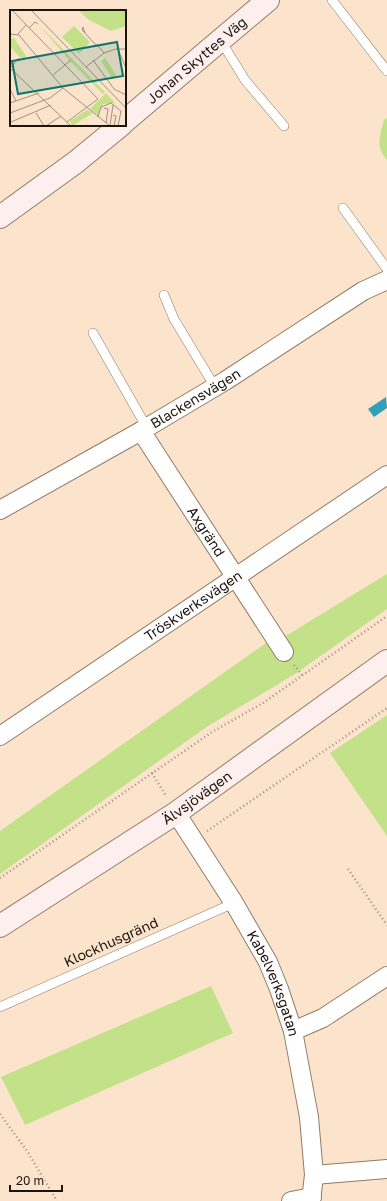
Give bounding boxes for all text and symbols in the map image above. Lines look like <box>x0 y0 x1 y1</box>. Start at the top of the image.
inset map <box>10 10 126 126</box>
street label: Johan Skyttes Väg <box>143 13 250 107</box>
street label: Blackensvägen <box>147 364 243 432</box>
street label: Axgränd <box>184 503 229 560</box>
street label: Tröskverksvägen <box>141 566 245 644</box>
street label: Älvsjövägen <box>159 767 235 828</box>
street label: Klockhusgränd <box>61 913 161 970</box>
street label: Kabelverksgatan <box>244 927 303 1038</box>
scale bar <box>10 1167 62 1193</box>
text: 20 m <box>16 1173 44 1188</box>

